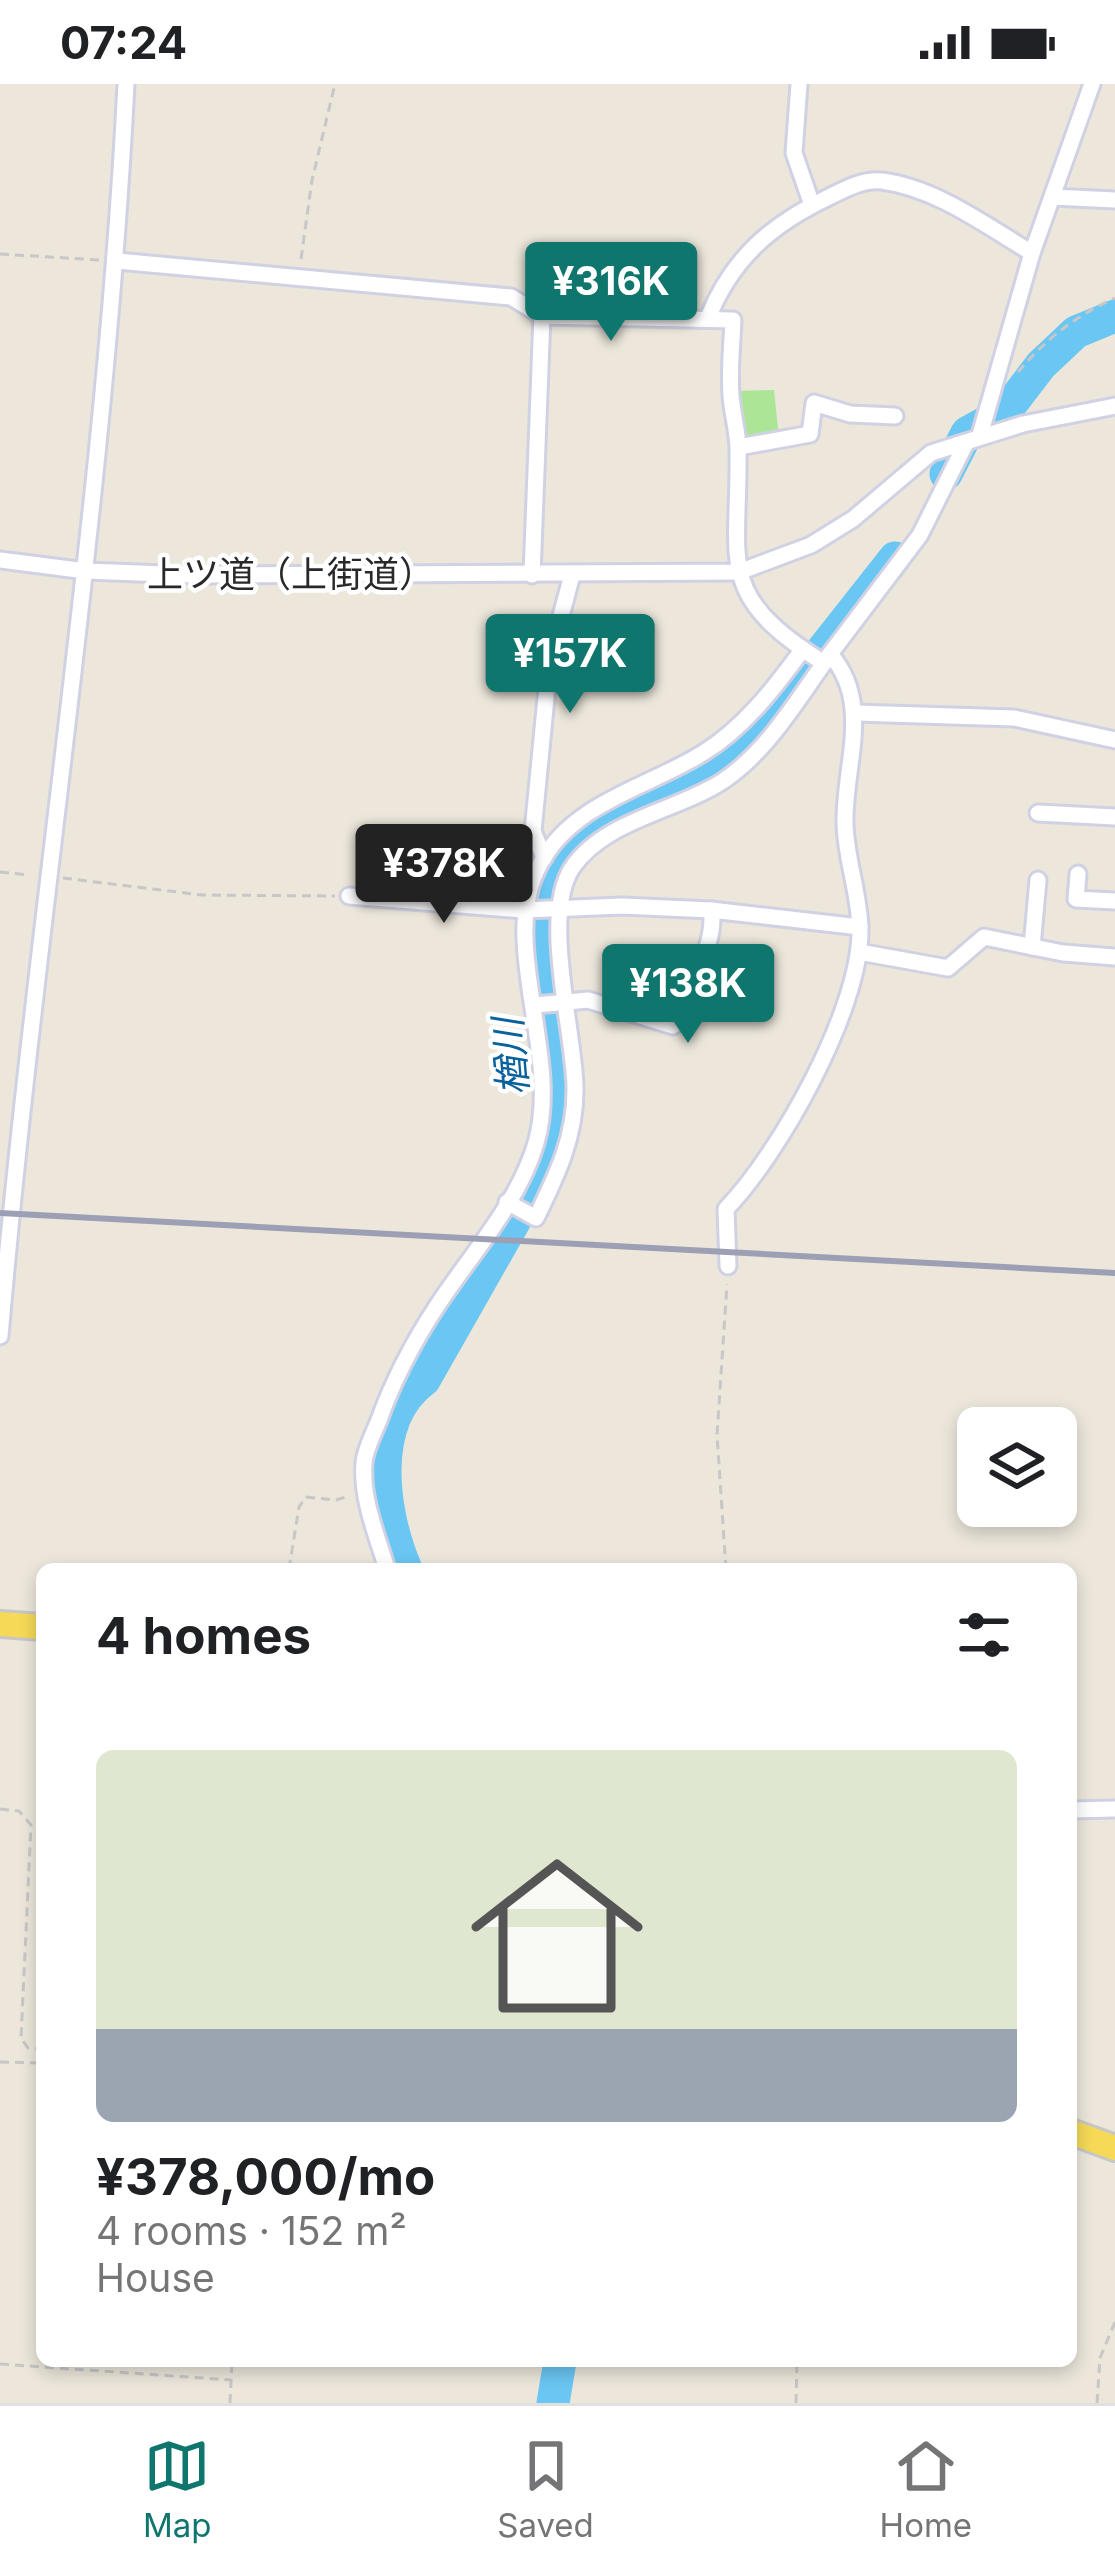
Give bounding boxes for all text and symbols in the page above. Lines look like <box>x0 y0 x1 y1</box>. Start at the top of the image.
text: 07:24 <box>60 15 187 70</box>
pin: ¥316K <box>527 242 695 344</box>
text: ¥316K <box>552 257 670 304</box>
street label: 上ツ道（上街道） <box>147 552 435 596</box>
pin: ¥157K <box>486 614 654 716</box>
text: ¥157K <box>513 629 627 676</box>
pin: ¥378K <box>360 824 528 926</box>
text: ¥378K <box>383 839 505 886</box>
pin: ¥138K <box>604 944 772 1046</box>
text: ¥138K <box>629 959 747 1006</box>
water label: 楢川 <box>483 1012 537 1098</box>
map controls <box>957 1407 1077 1527</box>
button: layers <box>957 1407 1077 1527</box>
icon: filters <box>951 1602 1017 1668</box>
text: 4 homes <box>96 1605 311 1666</box>
icon: home <box>449 1828 665 2044</box>
text: ¥378,000/mo <box>96 2146 435 2207</box>
text: 4 rooms · 152 m² <box>96 2207 407 2254</box>
text: House <box>96 2254 215 2301</box>
tab: Map <box>143 2433 211 2545</box>
tab: Saved <box>497 2433 594 2545</box>
tab: Home <box>880 2433 972 2545</box>

